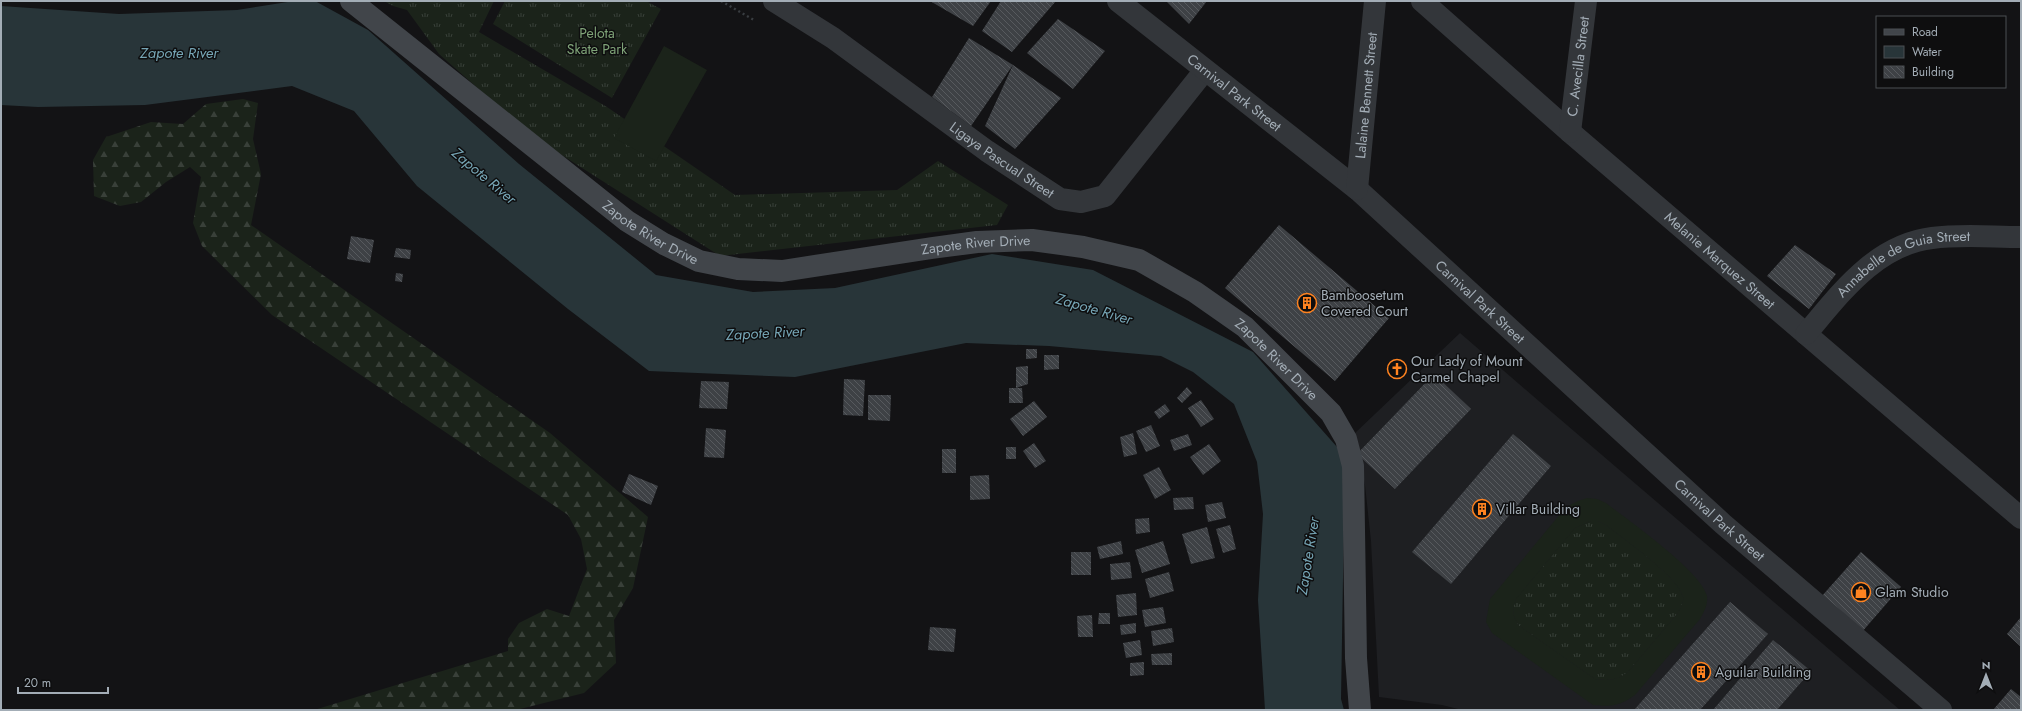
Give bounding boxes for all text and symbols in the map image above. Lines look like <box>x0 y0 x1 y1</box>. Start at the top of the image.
street label: C. Avecilla Street <box>1562 15 1594 118</box>
legend <box>1876 16 2006 88</box>
park label: Pelota Skate Park <box>567 23 628 59</box>
text: Road <box>1912 23 1938 41</box>
street label: Lalaine Bennett Street <box>1350 31 1382 160</box>
water label: Zapote River <box>139 42 219 64</box>
text: Water <box>1912 43 1943 61</box>
street label: Carnival Park Street <box>1183 49 1286 136</box>
text: Building <box>1912 63 1954 81</box>
street label: Ligaya Pascual Street <box>945 117 1059 203</box>
water label: Zapote River <box>446 142 522 210</box>
street label: Zapote River Drive <box>598 195 702 269</box>
street label: Melanie Marquez Street <box>1660 207 1780 314</box>
street label: Annabelle de Guia Street <box>1832 226 1971 302</box>
street label: Zapote River Drive <box>920 230 1031 260</box>
street label: Carnival Park Street <box>1431 255 1530 348</box>
place label: Bamboosetum Covered Court <box>1321 285 1409 321</box>
water label: Zapote River <box>1052 287 1136 331</box>
building icon: Bamboosetum Covered Court <box>1296 292 1318 314</box>
street label: Zapote River Drive <box>1231 313 1323 405</box>
water label: Zapote River <box>724 320 806 346</box>
place label: Our Lady of Mount Carmel Chapel <box>1411 351 1523 387</box>
church icon: Our Lady of Mount Carmel Chapel <box>1386 358 1408 380</box>
street label: Carnival Park Street <box>1670 474 1770 566</box>
building icon: Villar Building <box>1471 498 1493 520</box>
place label: Villar Building <box>1496 499 1580 519</box>
water label: Zapote River <box>1291 514 1325 598</box>
shop icon: Glam Studio <box>1850 581 1872 603</box>
place label: Glam Studio <box>1875 582 1949 602</box>
north arrow <box>1966 655 2006 695</box>
text: N <box>1982 657 1990 673</box>
building icon: Aguilar Building <box>1690 661 1712 683</box>
place label: Aguilar Building <box>1715 662 1811 682</box>
scale bar <box>18 669 108 695</box>
text: 20 m <box>24 674 51 692</box>

